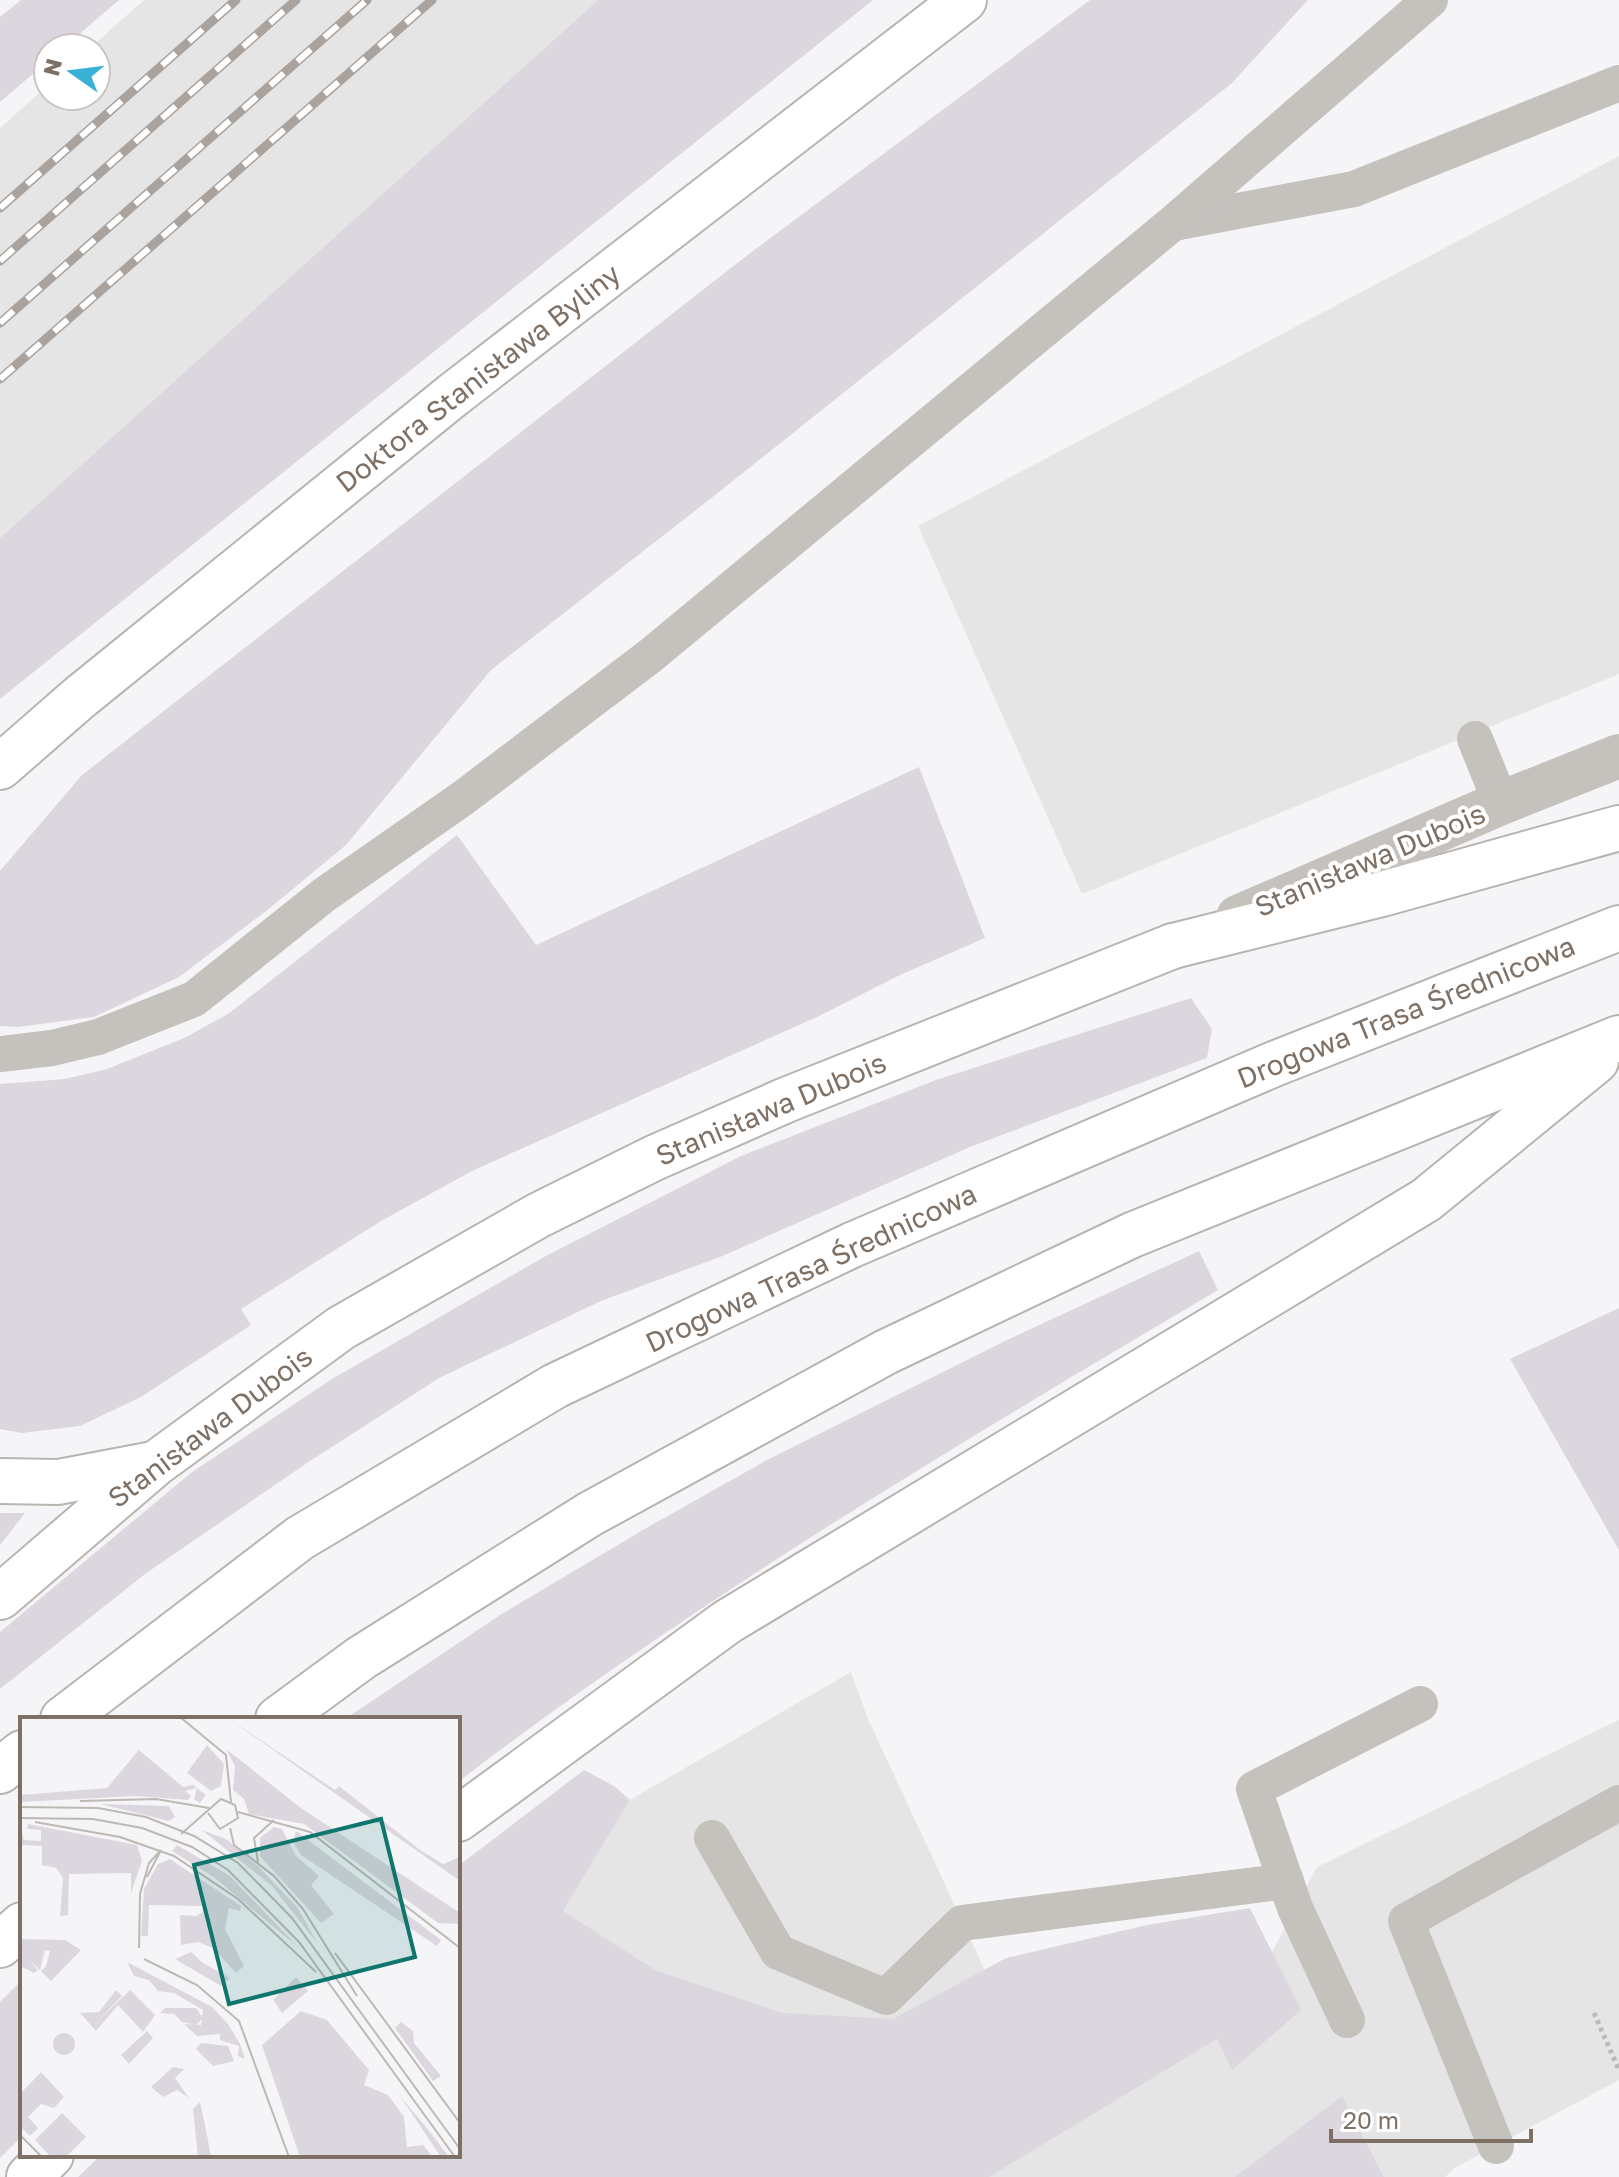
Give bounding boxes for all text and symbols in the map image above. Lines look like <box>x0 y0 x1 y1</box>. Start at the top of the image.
north arrow <box>32 32 112 112</box>
text: N <box>37 56 67 78</box>
street label: Doktora Stanisława Byliny <box>329 256 626 499</box>
street label: Stanisława Dubois <box>1250 796 1490 923</box>
street label: Drogowa Trasa Średnicowa <box>1232 929 1579 1094</box>
street label: Stanisława Dubois <box>651 1045 891 1172</box>
street label: Drogowa Trasa Średnicowa <box>640 1176 981 1359</box>
street label: Stanisława Dubois <box>101 1339 318 1514</box>
inset map <box>20 1717 460 2157</box>
scale bar <box>1331 2093 1531 2143</box>
text: 20 m <box>1343 2105 1399 2134</box>

